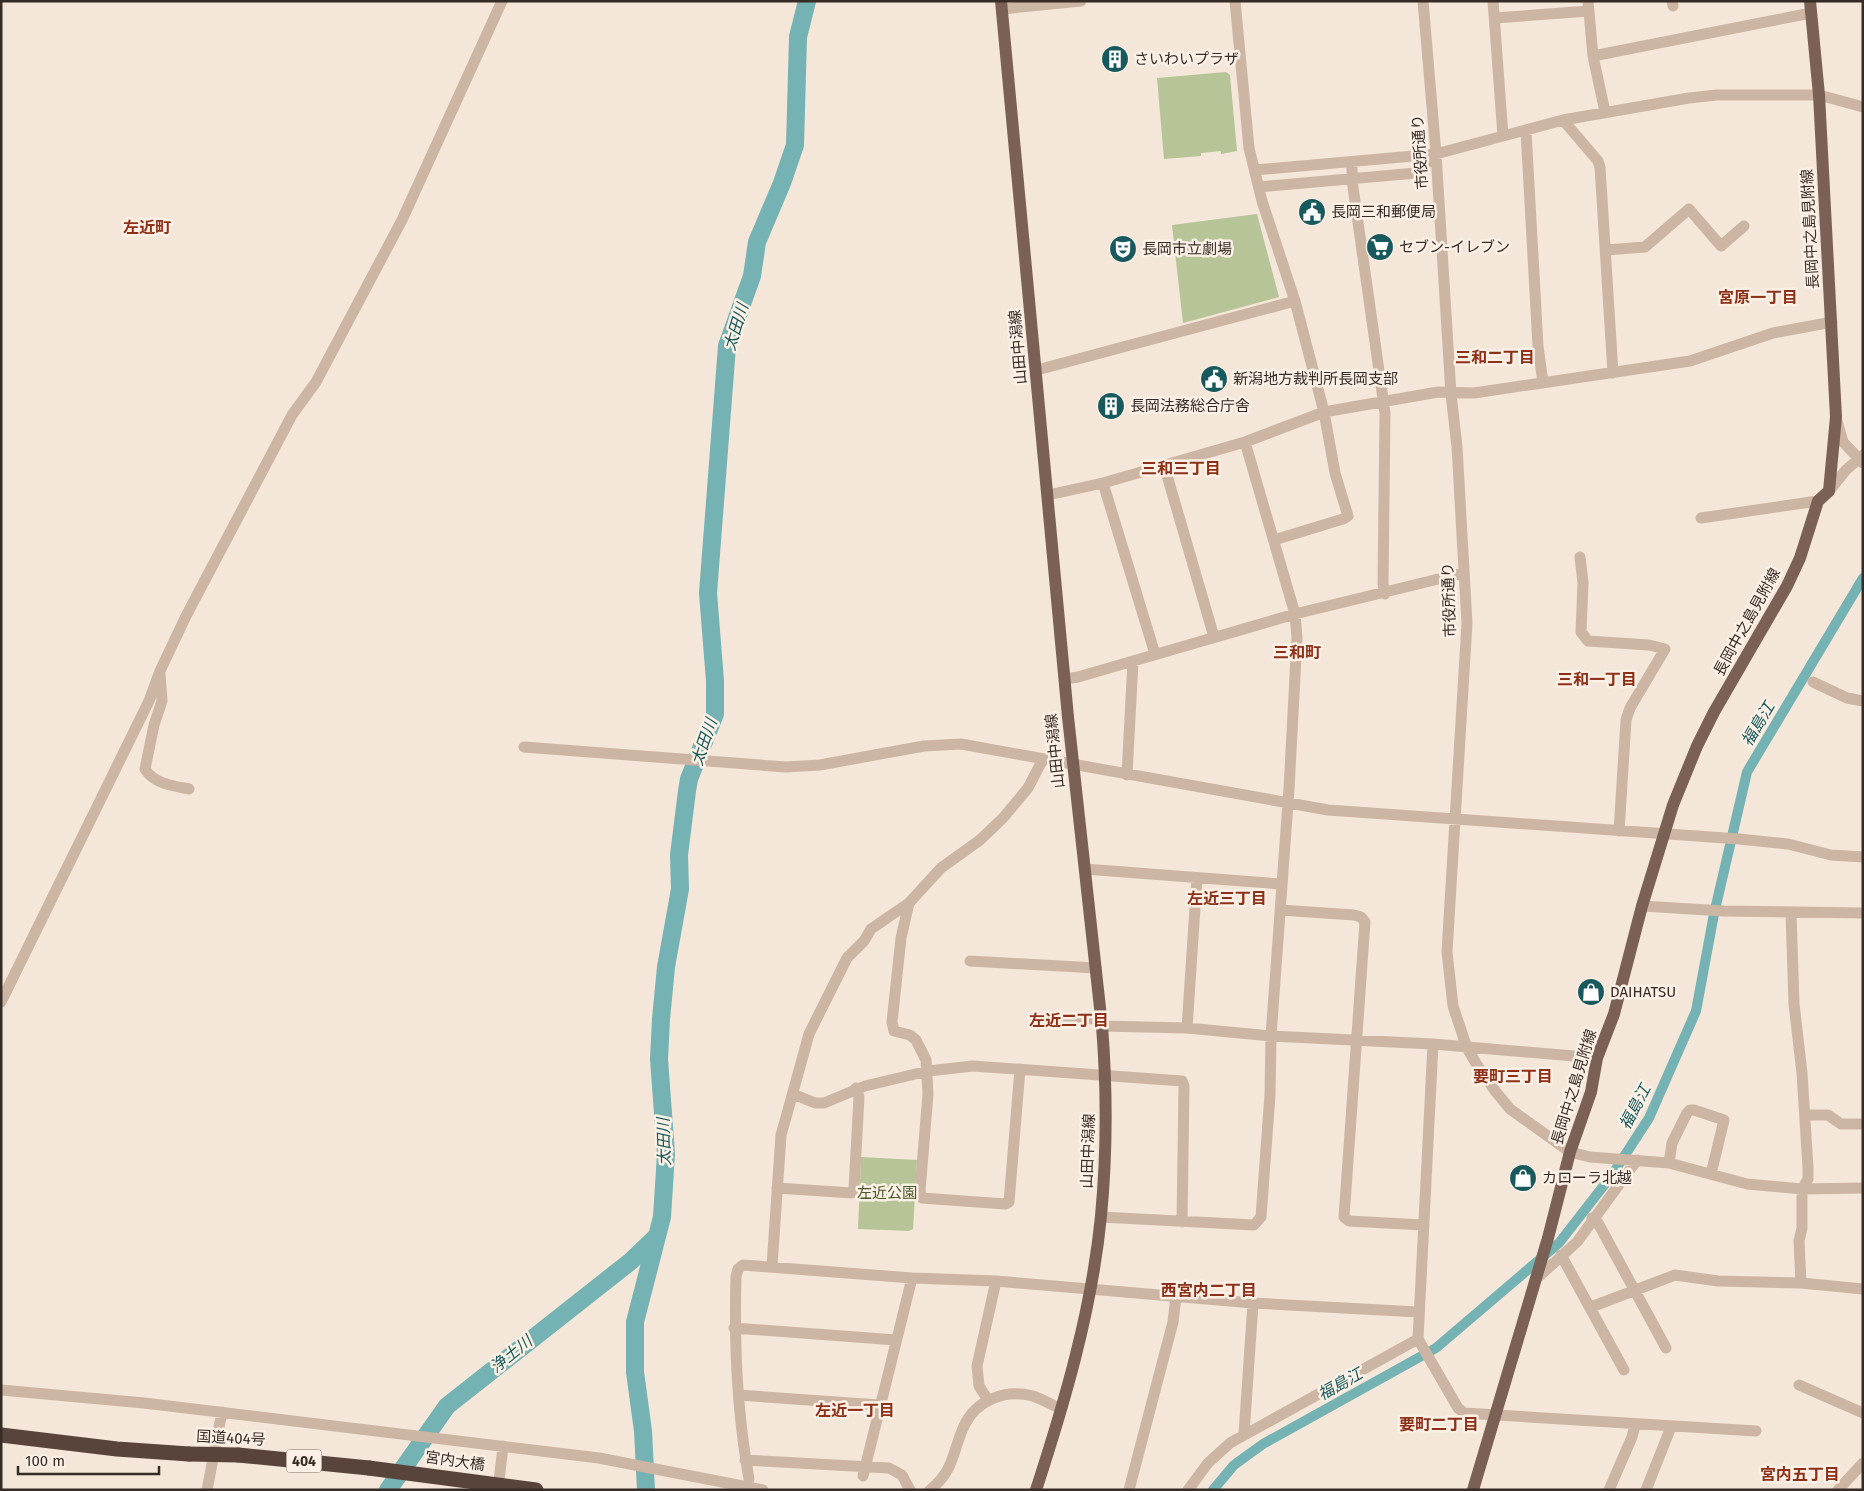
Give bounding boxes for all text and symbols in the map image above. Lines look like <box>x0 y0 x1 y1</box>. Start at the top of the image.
building icon: さいわいプラザ <box>1100 44 1130 74</box>
place label: さいわいプラザ <box>1134 50 1239 68</box>
street label: 市役所通り <box>1408 114 1432 190</box>
street label: 長岡中之島見附線 <box>1798 169 1822 289</box>
public building icon: 長岡三和郵便局 <box>1297 197 1327 227</box>
place label: 長岡三和郵便局 <box>1331 203 1436 221</box>
district label: 左近町 <box>123 218 171 237</box>
supermarket icon: セブン-イレブン <box>1365 232 1395 262</box>
theatre icon: 長岡市立劇場 <box>1108 234 1138 264</box>
place label: セブン-イレブン <box>1399 238 1510 256</box>
place label: 長岡市立劇場 <box>1142 240 1232 258</box>
district label: 宮原一丁目 <box>1718 288 1798 307</box>
water label: 太田川 <box>720 299 753 353</box>
street label: 山田中潟線 <box>1006 309 1030 385</box>
district label: 三和二丁目 <box>1455 348 1535 367</box>
public building icon: 新潟地方裁判所長岡支部 <box>1199 364 1229 394</box>
place label: 新潟地方裁判所長岡支部 <box>1233 370 1398 388</box>
building icon: 長岡法務総合庁舎 <box>1096 391 1126 421</box>
place label: 長岡法務総合庁舎 <box>1130 397 1250 415</box>
district label: 三和三丁目 <box>1141 459 1221 478</box>
street label: 市役所通り <box>1439 562 1459 638</box>
street label: 長岡中之島見附線 <box>1710 565 1784 679</box>
district label: 三和町 <box>1273 643 1321 662</box>
district label: 三和一丁目 <box>1557 670 1637 689</box>
water label: 福島江 <box>1737 697 1780 749</box>
street label: 山田中潟線 <box>1042 713 1068 789</box>
water label: 太田川 <box>687 714 721 768</box>
district label: 左近三丁目 <box>1187 889 1267 908</box>
shop icon: DAIHATSU <box>1576 977 1606 1007</box>
place label: DAIHATSU <box>1610 983 1676 1001</box>
district label: 左近二丁目 <box>1029 1011 1109 1030</box>
street label: 長岡中之島見附線 <box>1548 1027 1600 1147</box>
district label: 要町三丁目 <box>1473 1067 1553 1086</box>
water label: 福島江 <box>1615 1080 1656 1133</box>
street label: 山田中潟線 <box>1078 1113 1098 1189</box>
water label: 太田川 <box>654 1116 674 1166</box>
shop icon: カローラ北越 <box>1508 1163 1538 1193</box>
place label: カローラ北越 <box>1542 1169 1632 1187</box>
park label: 左近公園 <box>857 1184 917 1202</box>
district label: 西宮内二丁目 <box>1161 1281 1257 1300</box>
water label: 浄土川 <box>486 1330 537 1376</box>
water label: 福島江 <box>1314 1363 1367 1404</box>
district label: 左近一丁目 <box>815 1401 895 1420</box>
district label: 要町二丁目 <box>1399 1415 1479 1434</box>
street label: 国道404号 <box>196 1427 266 1449</box>
scale bar <box>18 1444 159 1476</box>
street label: 宮内大橋 <box>424 1448 486 1474</box>
road number: 404 <box>286 1450 322 1472</box>
text: 100 m <box>25 1452 65 1470</box>
district label: 宮内五丁目 <box>1760 1465 1840 1484</box>

